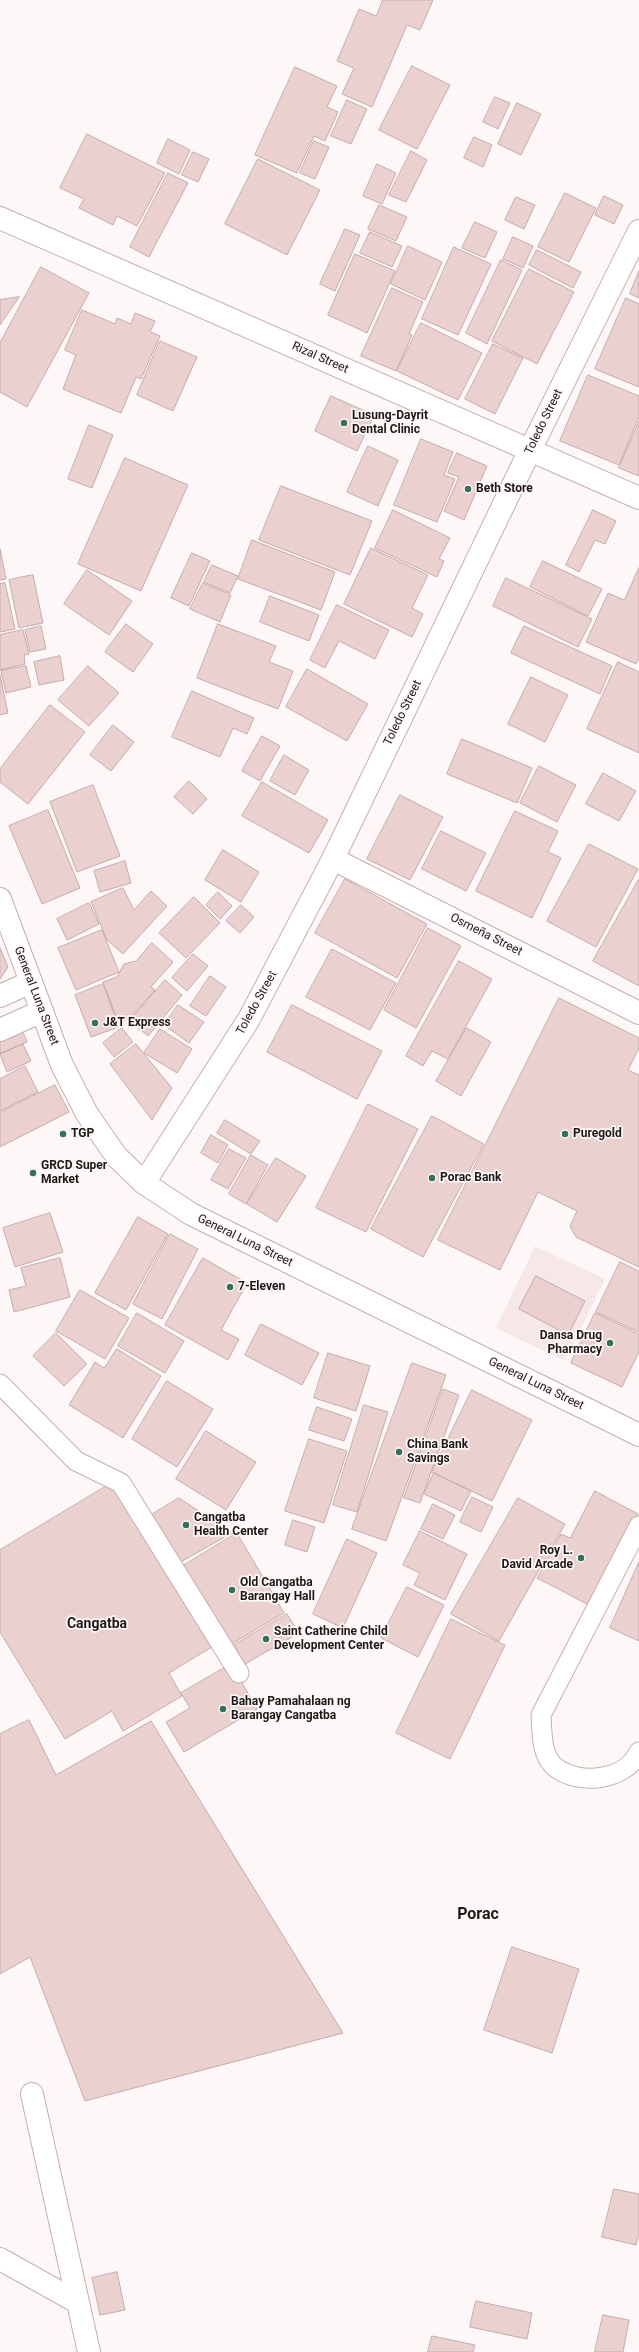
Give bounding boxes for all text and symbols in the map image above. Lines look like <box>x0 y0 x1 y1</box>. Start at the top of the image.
street label: Rizal Street <box>290 339 350 377</box>
street label: Toledo Street <box>522 387 566 457</box>
place label: Lusung-Dayrit Dental Clinic <box>352 409 428 437</box>
marker: Lusung-Dayrit Dental Clinic <box>339 418 349 428</box>
place label: Beth Store <box>476 482 533 496</box>
marker: Beth Store <box>463 484 473 494</box>
street label: Toledo Street <box>381 678 425 748</box>
street label: Osmeña Street <box>447 911 525 959</box>
street label: General Luna Street <box>11 945 61 1047</box>
street label: Toledo Street <box>234 968 280 1038</box>
place label: J&T Express <box>103 1016 171 1030</box>
marker: J&T Express <box>90 1018 100 1028</box>
place label: TGP <box>71 1127 94 1141</box>
place label: Puregold <box>573 1127 622 1141</box>
marker: TGP <box>58 1129 68 1139</box>
marker: Puregold <box>560 1129 570 1139</box>
place label: GRCD Super Market <box>41 1159 107 1187</box>
marker: GRCD Super Market <box>28 1168 38 1178</box>
place label: Porac Bank <box>440 1171 502 1185</box>
marker: Porac Bank <box>427 1173 437 1183</box>
street label: General Luna Street <box>195 1212 295 1270</box>
place label: 7-Eleven <box>238 1280 285 1294</box>
marker: 7-Eleven <box>225 1282 235 1292</box>
place label: Dansa Drug Pharmacy <box>540 1329 602 1357</box>
marker: Dansa Drug Pharmacy <box>605 1338 615 1348</box>
street label: General Luna Street <box>486 1355 586 1413</box>
place label: China Bank Savings <box>407 1438 468 1466</box>
marker: China Bank Savings <box>394 1447 404 1457</box>
place label: Cangatba Health Center <box>194 1511 268 1539</box>
marker: Cangatba Health Center <box>181 1520 191 1530</box>
place label: Roy L. David Arcade <box>502 1544 573 1572</box>
marker: Roy L. David Arcade <box>576 1553 586 1563</box>
place label: Old Cangatba Barangay Hall <box>240 1576 315 1604</box>
marker: Old Cangatba Barangay Hall <box>227 1585 237 1595</box>
district label: Cangatba <box>67 1616 127 1632</box>
place label: Saint Catherine Child Development Center <box>274 1625 388 1653</box>
marker: Saint Catherine Child Development Center <box>261 1634 271 1644</box>
place label: Bahay Pamahalaan ng Barangay Cangatba <box>231 1695 351 1723</box>
marker: Bahay Pamahalaan ng Barangay Cangatba <box>218 1704 228 1714</box>
district label: Porac <box>457 1905 499 1925</box>

